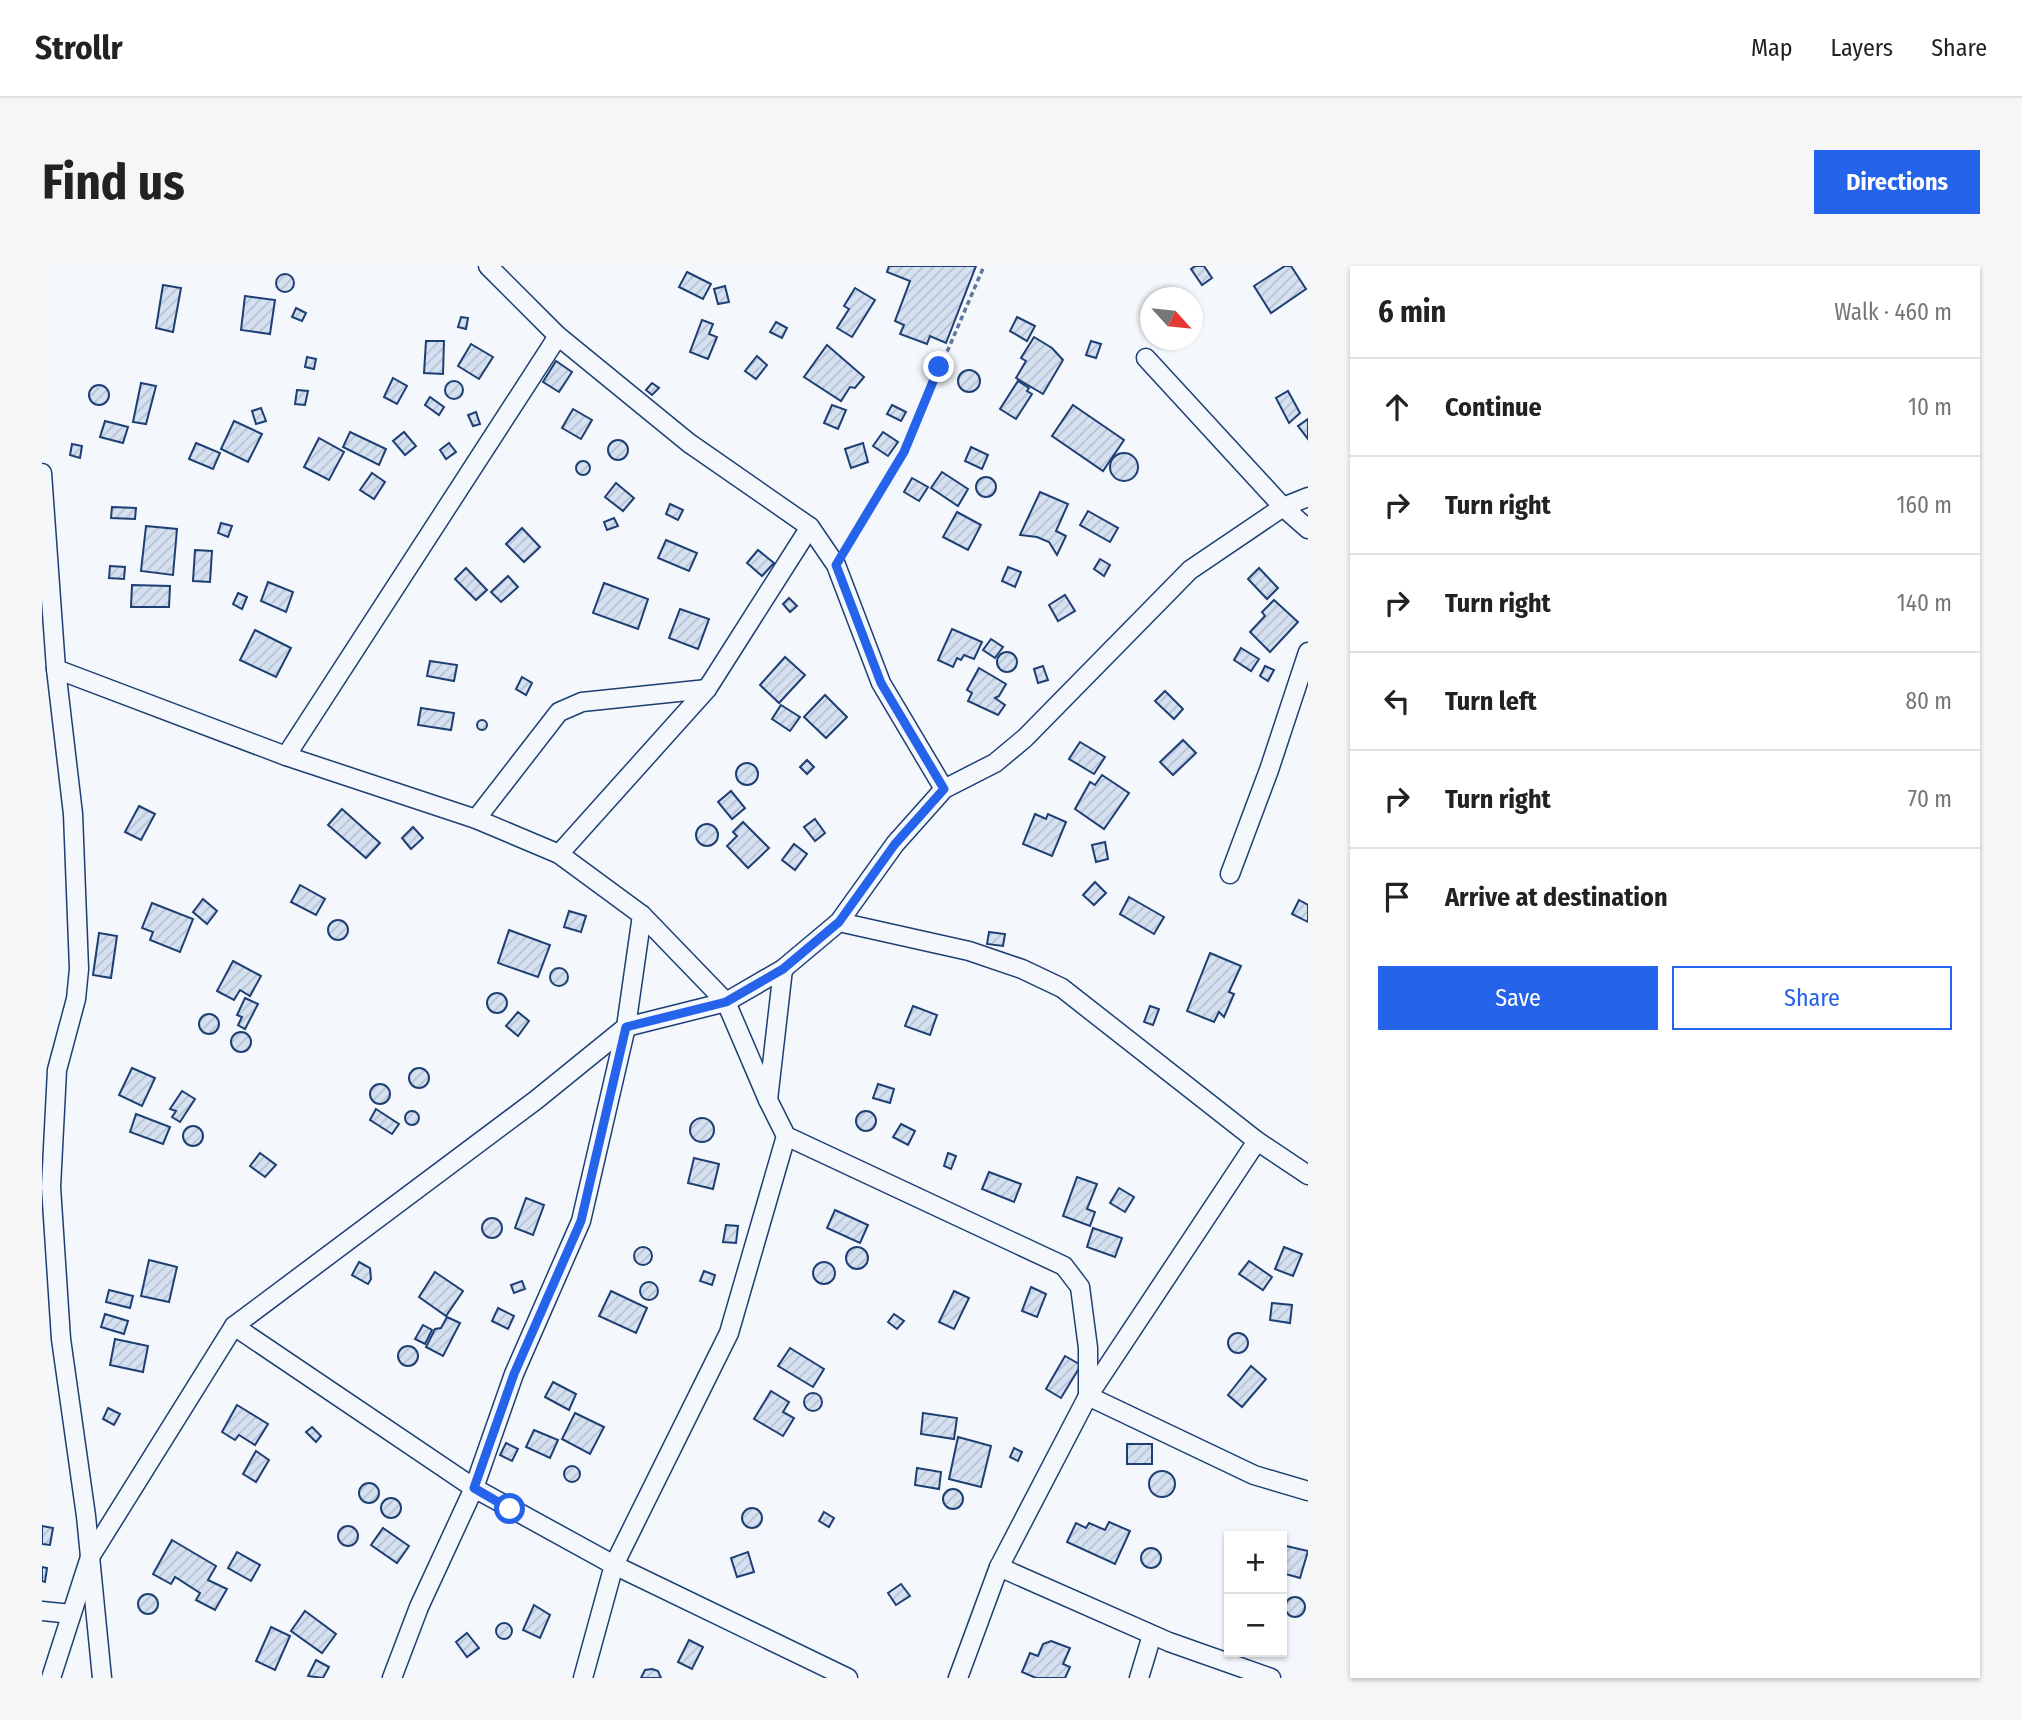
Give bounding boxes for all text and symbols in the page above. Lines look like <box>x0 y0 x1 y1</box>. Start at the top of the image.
text: Strollr <box>35 28 123 68</box>
text: Map <box>1751 34 1793 62</box>
text: Layers <box>1831 34 1893 62</box>
text: Share <box>1931 34 1987 62</box>
button: Directions <box>1814 150 1980 214</box>
text: Find us <box>42 153 185 212</box>
north arrow <box>1140 287 1203 350</box>
text: 6 min <box>1378 294 1446 330</box>
text: Walk · 460 m <box>1834 298 1952 326</box>
route end <box>923 351 954 382</box>
icon: ahead <box>1378 388 1416 426</box>
text: Continue <box>1445 392 1542 423</box>
text: 10 m <box>1908 393 1952 421</box>
icon: right <box>1378 486 1416 524</box>
text: Turn right <box>1445 490 1551 521</box>
text: 160 m <box>1897 491 1952 519</box>
icon: right <box>1378 584 1416 622</box>
text: Turn right <box>1445 588 1551 619</box>
text: 140 m <box>1897 589 1952 617</box>
icon: left <box>1378 682 1416 720</box>
text: Turn left <box>1445 686 1537 717</box>
text: 80 m <box>1905 687 1952 715</box>
icon: right <box>1378 780 1416 818</box>
text: Turn right <box>1445 784 1551 815</box>
text: 70 m <box>1908 785 1952 813</box>
icon: arrive <box>1378 878 1416 916</box>
text: Arrive at destination <box>1445 882 1668 913</box>
button: Save <box>1378 966 1658 1030</box>
button: Share <box>1672 966 1952 1030</box>
route start <box>494 1493 525 1524</box>
map controls <box>1224 1531 1287 1657</box>
button: + <box>1224 1531 1287 1594</box>
button: − <box>1224 1594 1287 1657</box>

